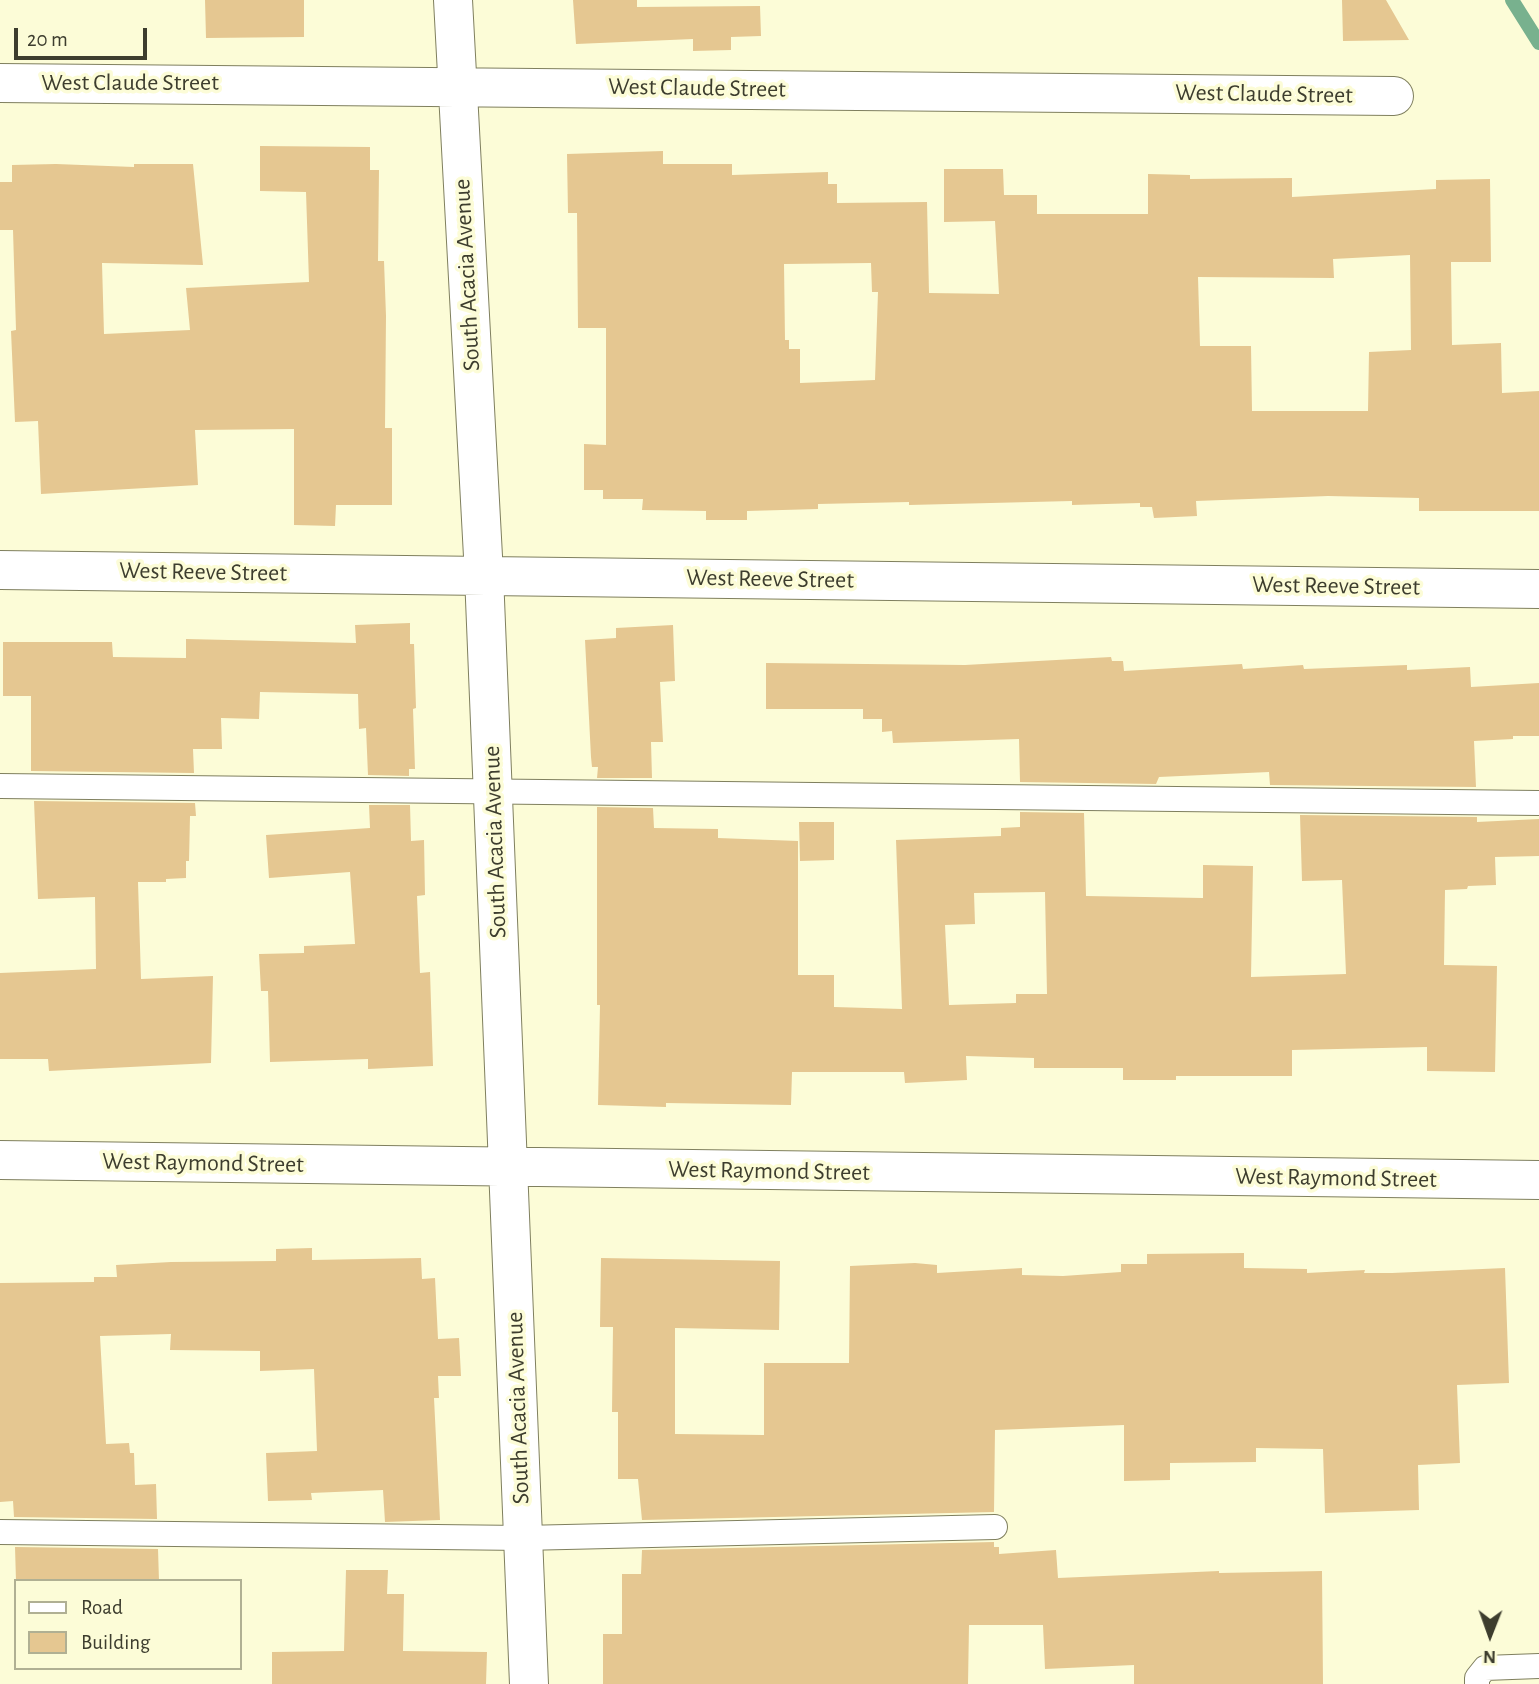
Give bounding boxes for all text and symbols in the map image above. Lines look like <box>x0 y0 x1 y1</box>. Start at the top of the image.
scale bar <box>18 14 150 58</box>
text: 20 m <box>27 29 68 50</box>
street label: West Claude Street <box>41 69 219 97</box>
street label: West Claude Street <box>608 72 786 104</box>
street label: West Claude Street <box>1175 78 1353 110</box>
street label: South Acacia Avenue <box>448 178 486 372</box>
street label: West Reeve Street <box>119 556 287 588</box>
street label: West Reeve Street <box>686 563 854 595</box>
street label: West Reeve Street <box>1252 570 1420 602</box>
street label: South Acacia Avenue <box>477 745 513 939</box>
street label: West Raymond Street <box>102 1147 304 1179</box>
street label: West Raymond Street <box>668 1155 870 1187</box>
street label: West Raymond Street <box>1235 1162 1437 1194</box>
street label: South Acacia Avenue <box>500 1311 536 1505</box>
legend <box>14 1579 242 1670</box>
text: Road <box>81 1597 123 1618</box>
north arrow <box>1455 1600 1525 1670</box>
text: Building <box>81 1632 150 1653</box>
text: N <box>1483 1647 1496 1666</box>

